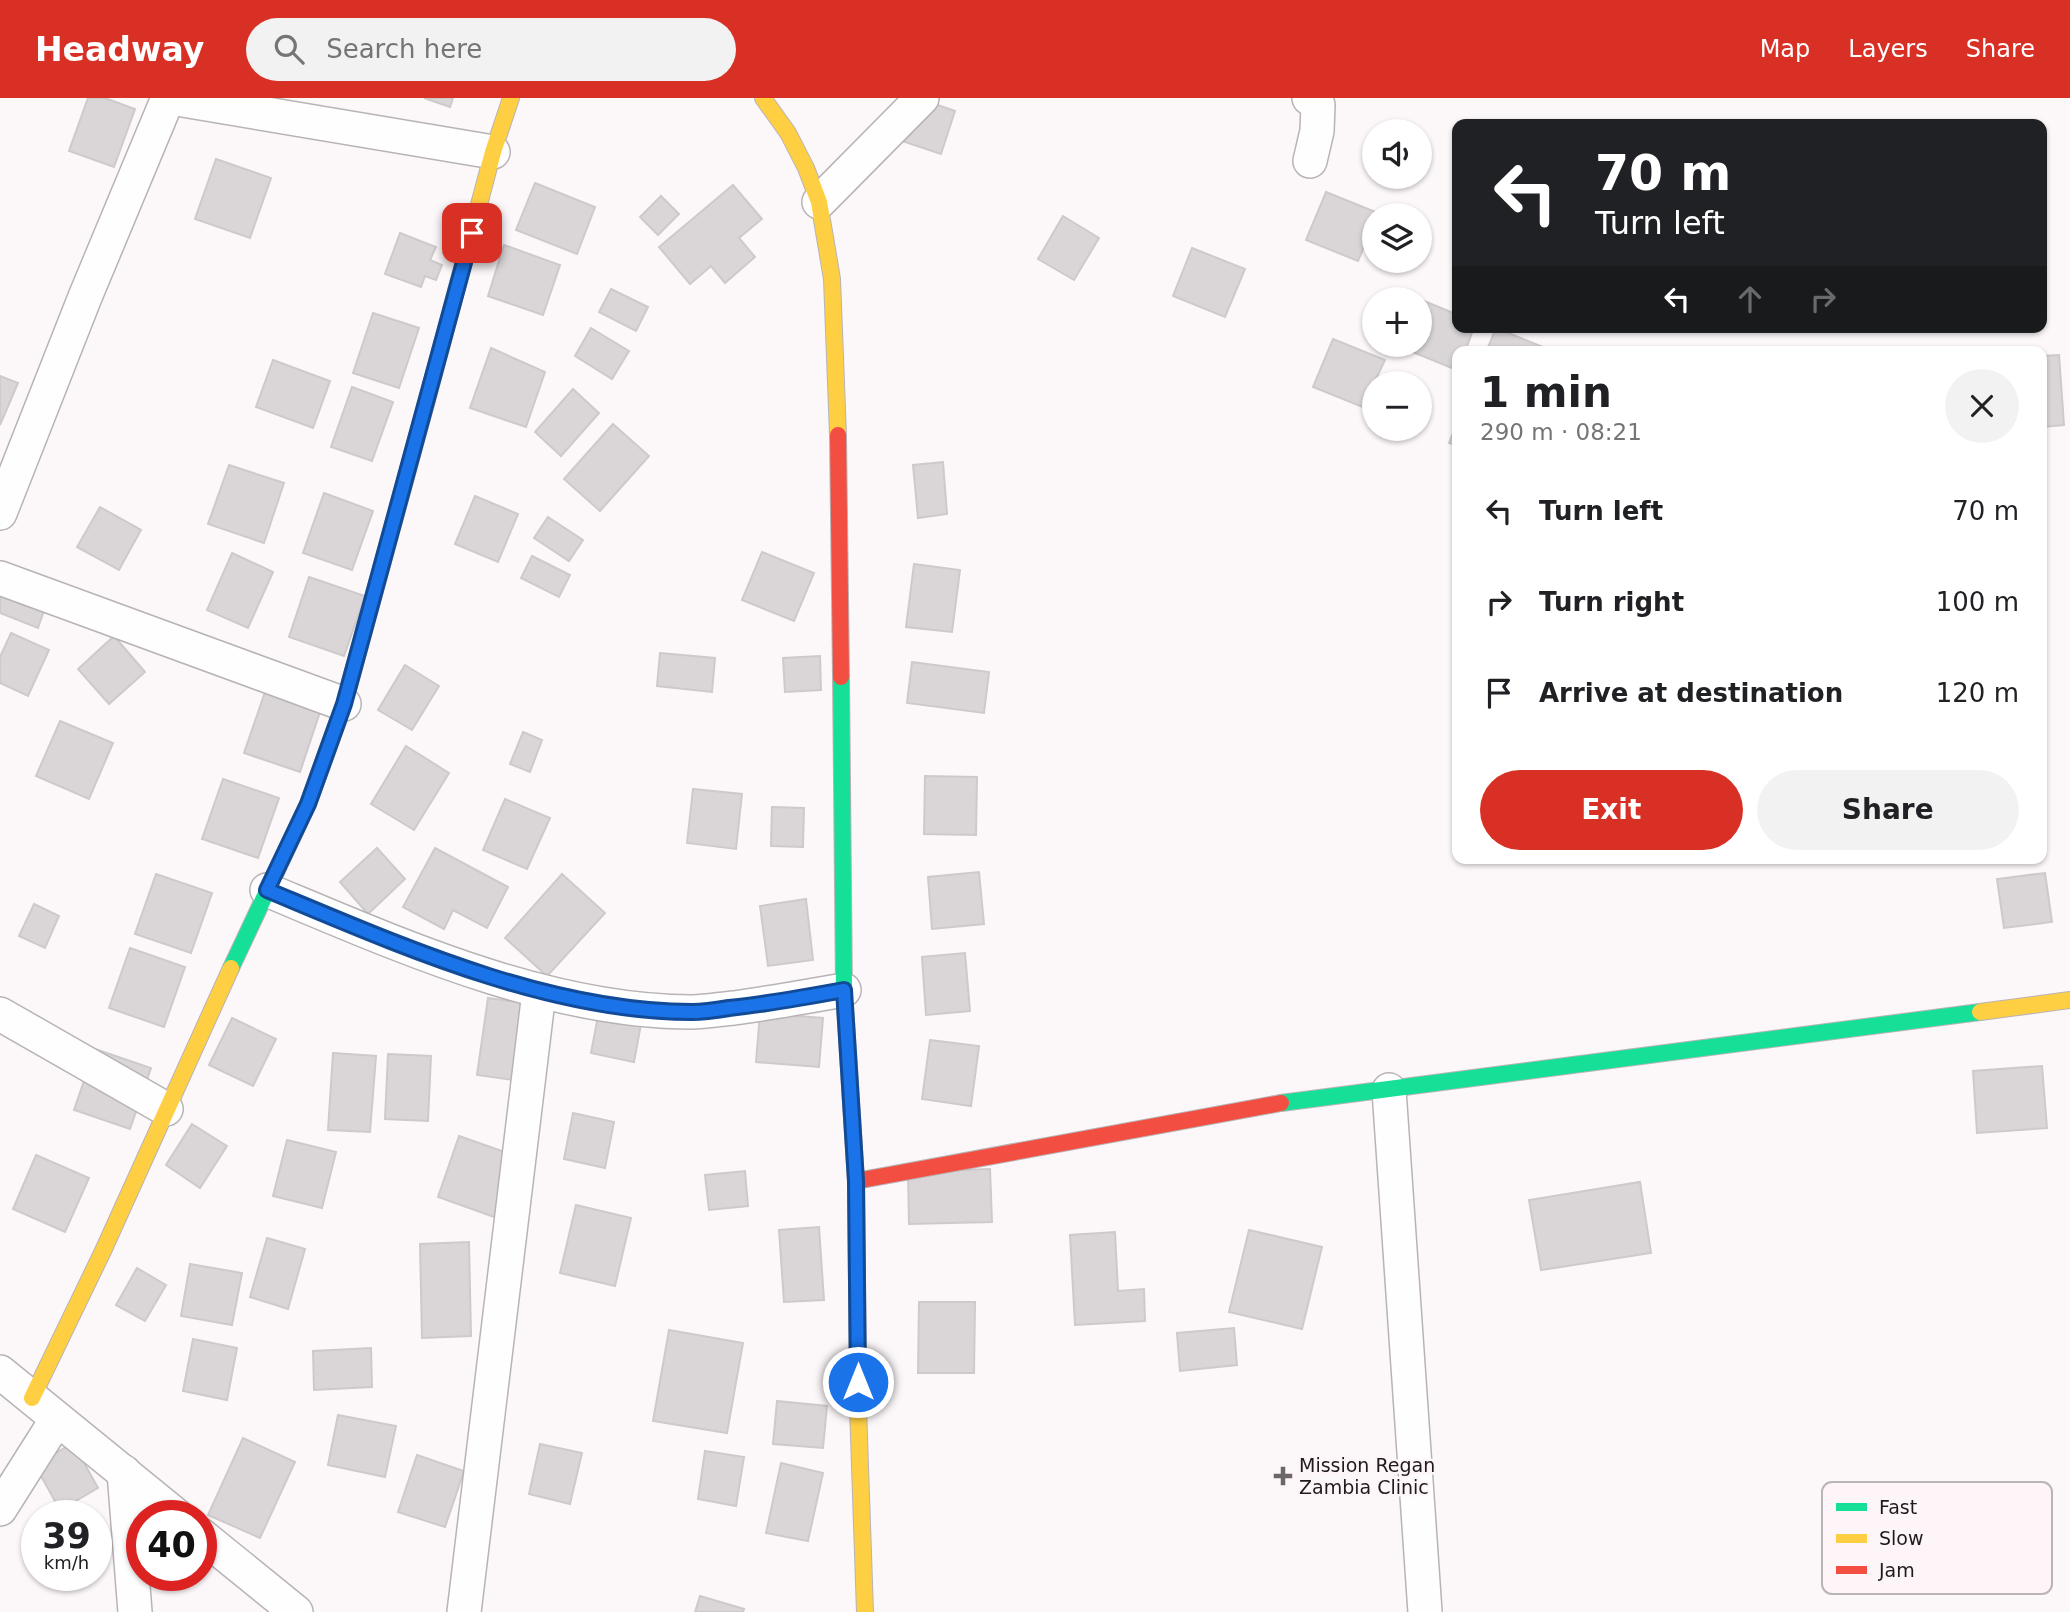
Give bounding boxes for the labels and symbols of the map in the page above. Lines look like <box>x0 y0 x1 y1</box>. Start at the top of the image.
pin <box>442 203 502 263</box>
position arrow <box>821 1345 895 1419</box>
place label: Mission Regan Zambia Clinic <box>1299 1454 1435 1498</box>
marker: Mission Regan Zambia Clinic <box>1273 1466 1293 1486</box>
legend <box>1822 1482 2052 1594</box>
text: Fast <box>1879 1496 1917 1518</box>
speed limit sign: 40 <box>126 1500 217 1591</box>
text: Slow <box>1879 1527 1924 1549</box>
text: Jam <box>1878 1559 1915 1581</box>

